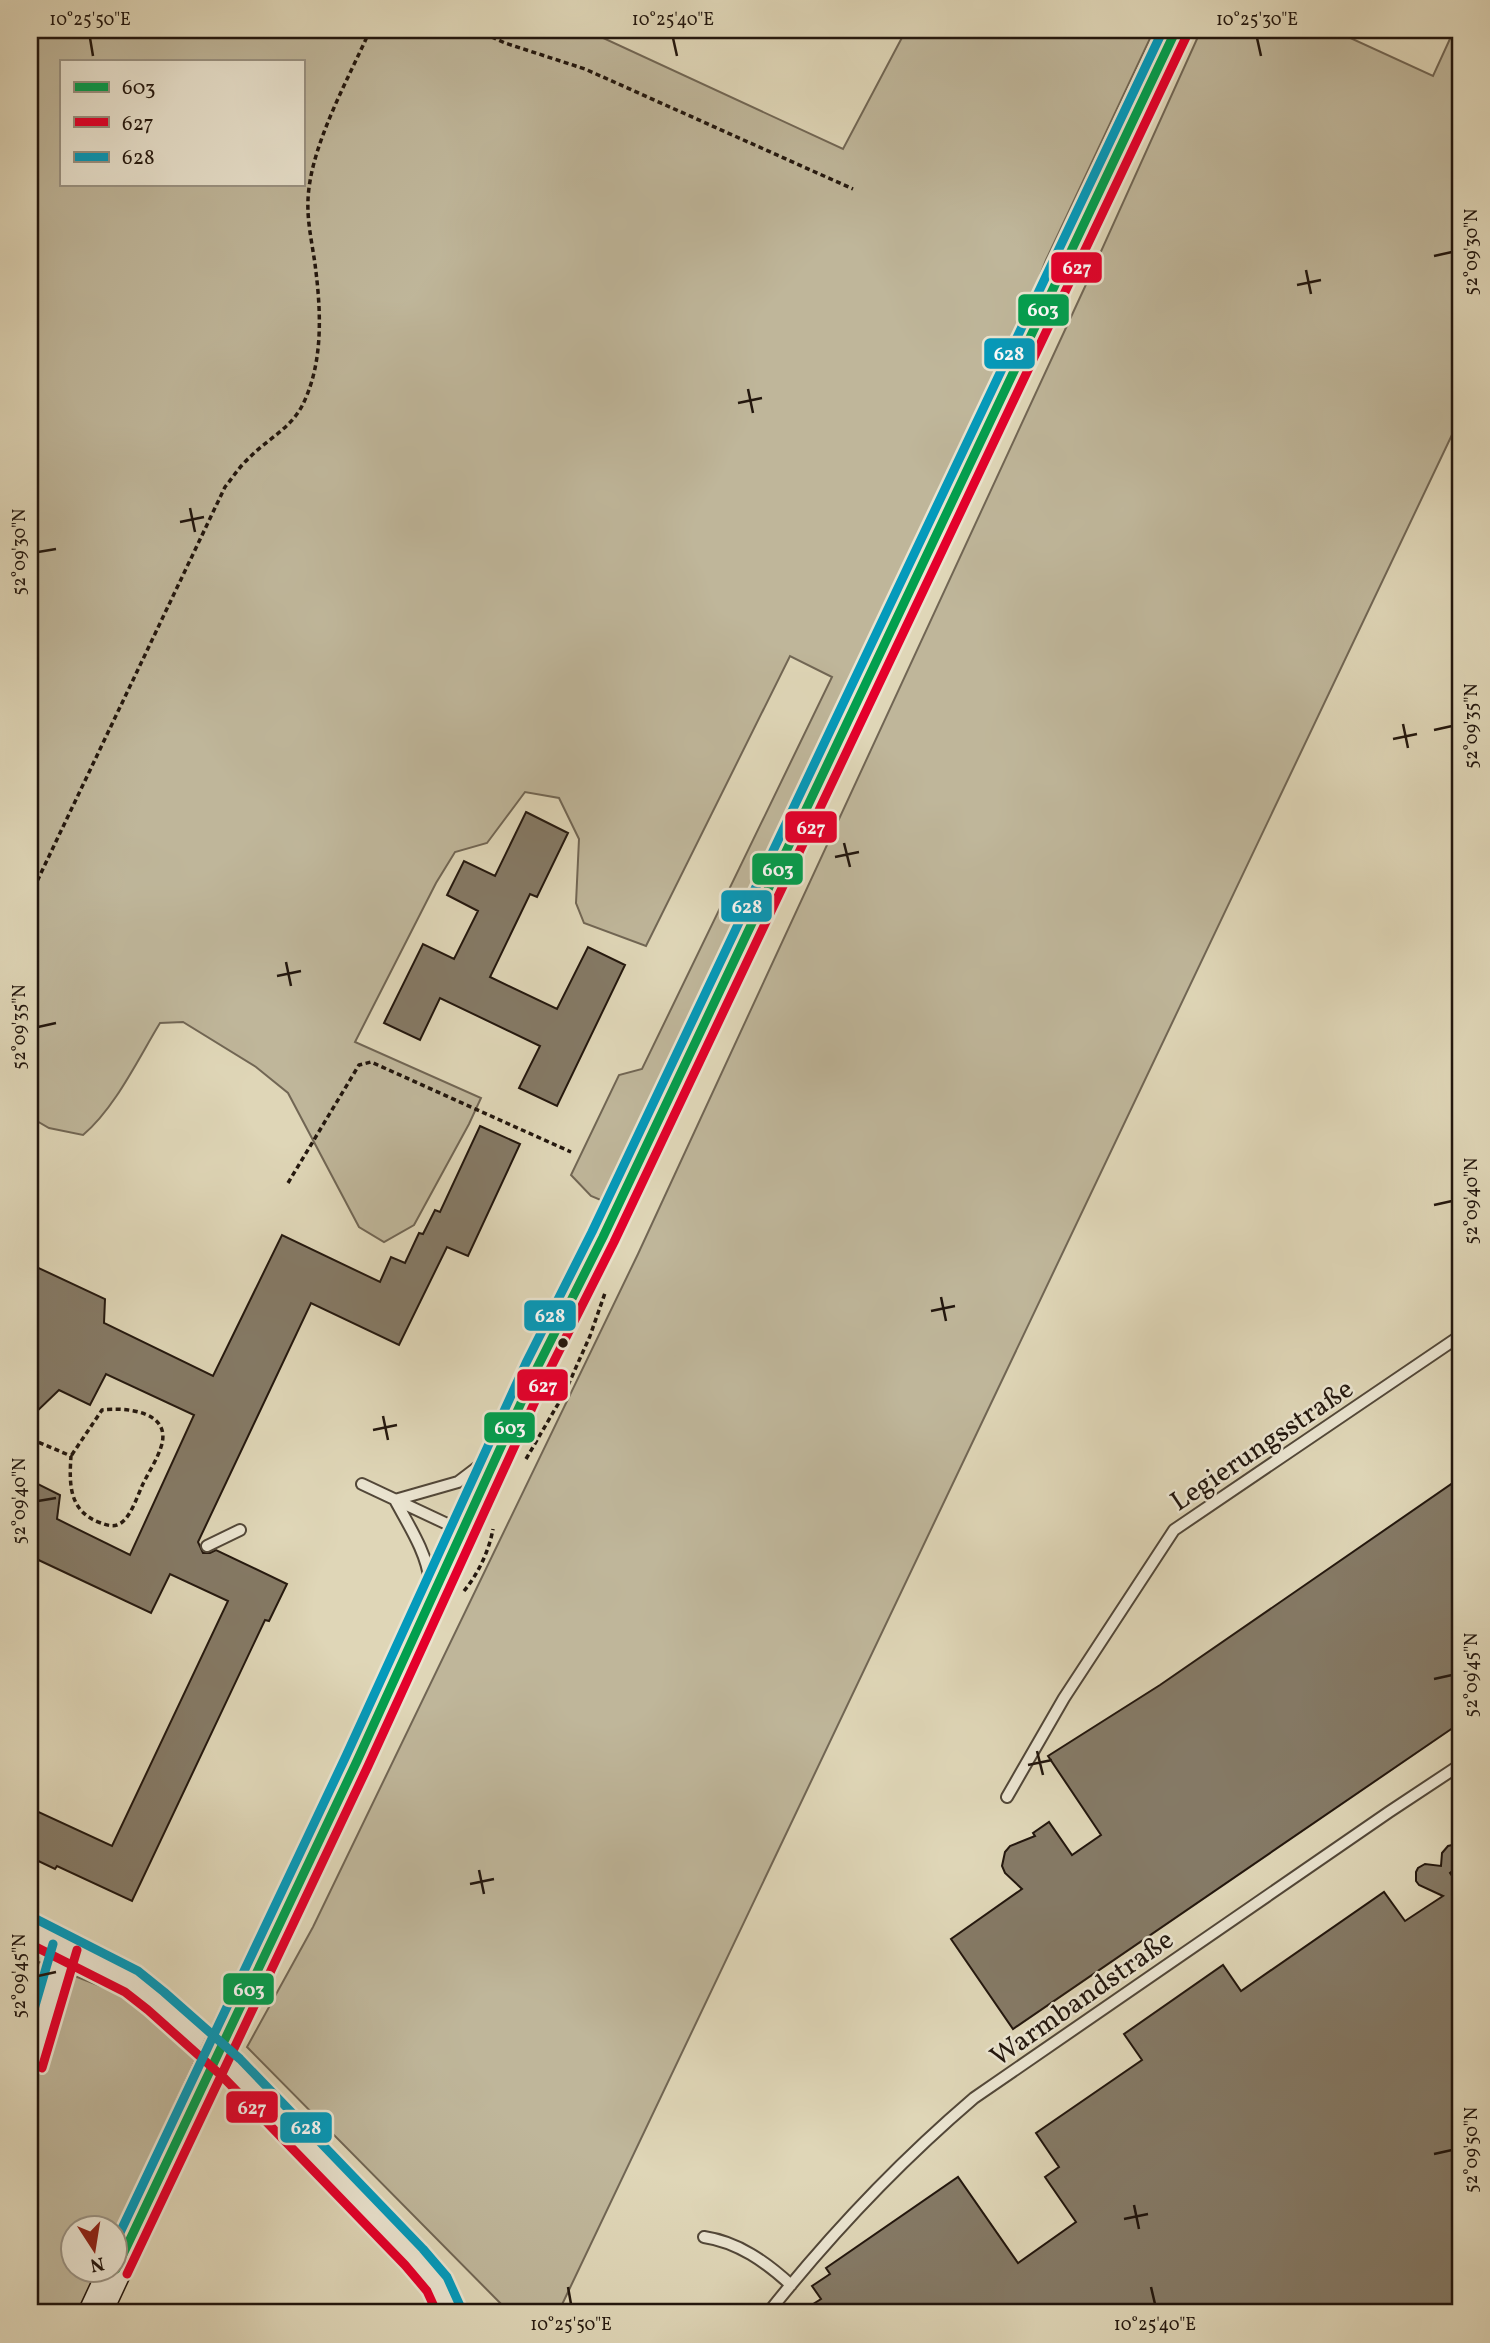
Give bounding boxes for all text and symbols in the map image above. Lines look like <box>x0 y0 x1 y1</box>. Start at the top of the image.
text: 10°25'50"E <box>49 8 131 33</box>
text: 10°25'40"E <box>632 8 714 33</box>
text: 10°25'30"E <box>1216 8 1298 33</box>
legend <box>60 60 304 186</box>
text: 603 <box>122 74 155 103</box>
text: 627 <box>122 110 154 139</box>
text: 628 <box>122 144 155 173</box>
text: 52°09'30"N <box>1460 209 1485 295</box>
line badge: 627 <box>1050 251 1103 284</box>
text: 627 <box>1062 256 1092 282</box>
line badge: 603 <box>1017 293 1070 327</box>
text: 603 <box>1027 298 1059 324</box>
line badge: 628 <box>983 337 1036 370</box>
text: 628 <box>994 342 1024 368</box>
text: 52°09'30"N <box>8 509 33 595</box>
text: 52°09'35"N <box>1460 683 1485 769</box>
line badge: 627 <box>784 810 838 844</box>
text: 627 <box>796 816 826 842</box>
line badge: 603 <box>751 852 804 886</box>
text: 603 <box>762 858 794 884</box>
line badge: 628 <box>720 889 773 923</box>
text: 628 <box>732 895 762 921</box>
text: 52°09'35"N <box>8 984 33 1070</box>
text: 52°09'40"N <box>1460 1158 1485 1244</box>
line badge: 628 <box>523 1299 577 1332</box>
text: 628 <box>535 1304 565 1330</box>
unlabelled marker <box>556 1336 570 1350</box>
line badge: 627 <box>516 1368 569 1402</box>
street label: Legierungsstraße <box>1163 1370 1362 1522</box>
text: 627 <box>528 1374 558 1400</box>
line badge: 603 <box>483 1411 536 1444</box>
text: 603 <box>494 1416 526 1442</box>
text: 52°09'40"N <box>8 1458 33 1544</box>
text: 52°09'45"N <box>1460 1633 1485 1717</box>
street label: Warmbandstraße <box>983 1921 1182 2077</box>
text: 52°09'45"N <box>8 1934 33 2018</box>
line badge: 603 <box>222 1972 275 2006</box>
text: 603 <box>233 1978 265 2004</box>
line badge: 627 <box>225 2090 279 2124</box>
text: 627 <box>237 2096 267 2122</box>
text: 52°09'50"N <box>1460 2107 1485 2193</box>
line badge: 628 <box>279 2111 333 2144</box>
text: 628 <box>291 2116 321 2142</box>
north arrow <box>60 2214 130 2284</box>
text: N <box>87 2250 107 2278</box>
text: 10°25'50"E <box>530 2313 612 2338</box>
text: 10°25'40"E <box>1114 2313 1196 2338</box>

